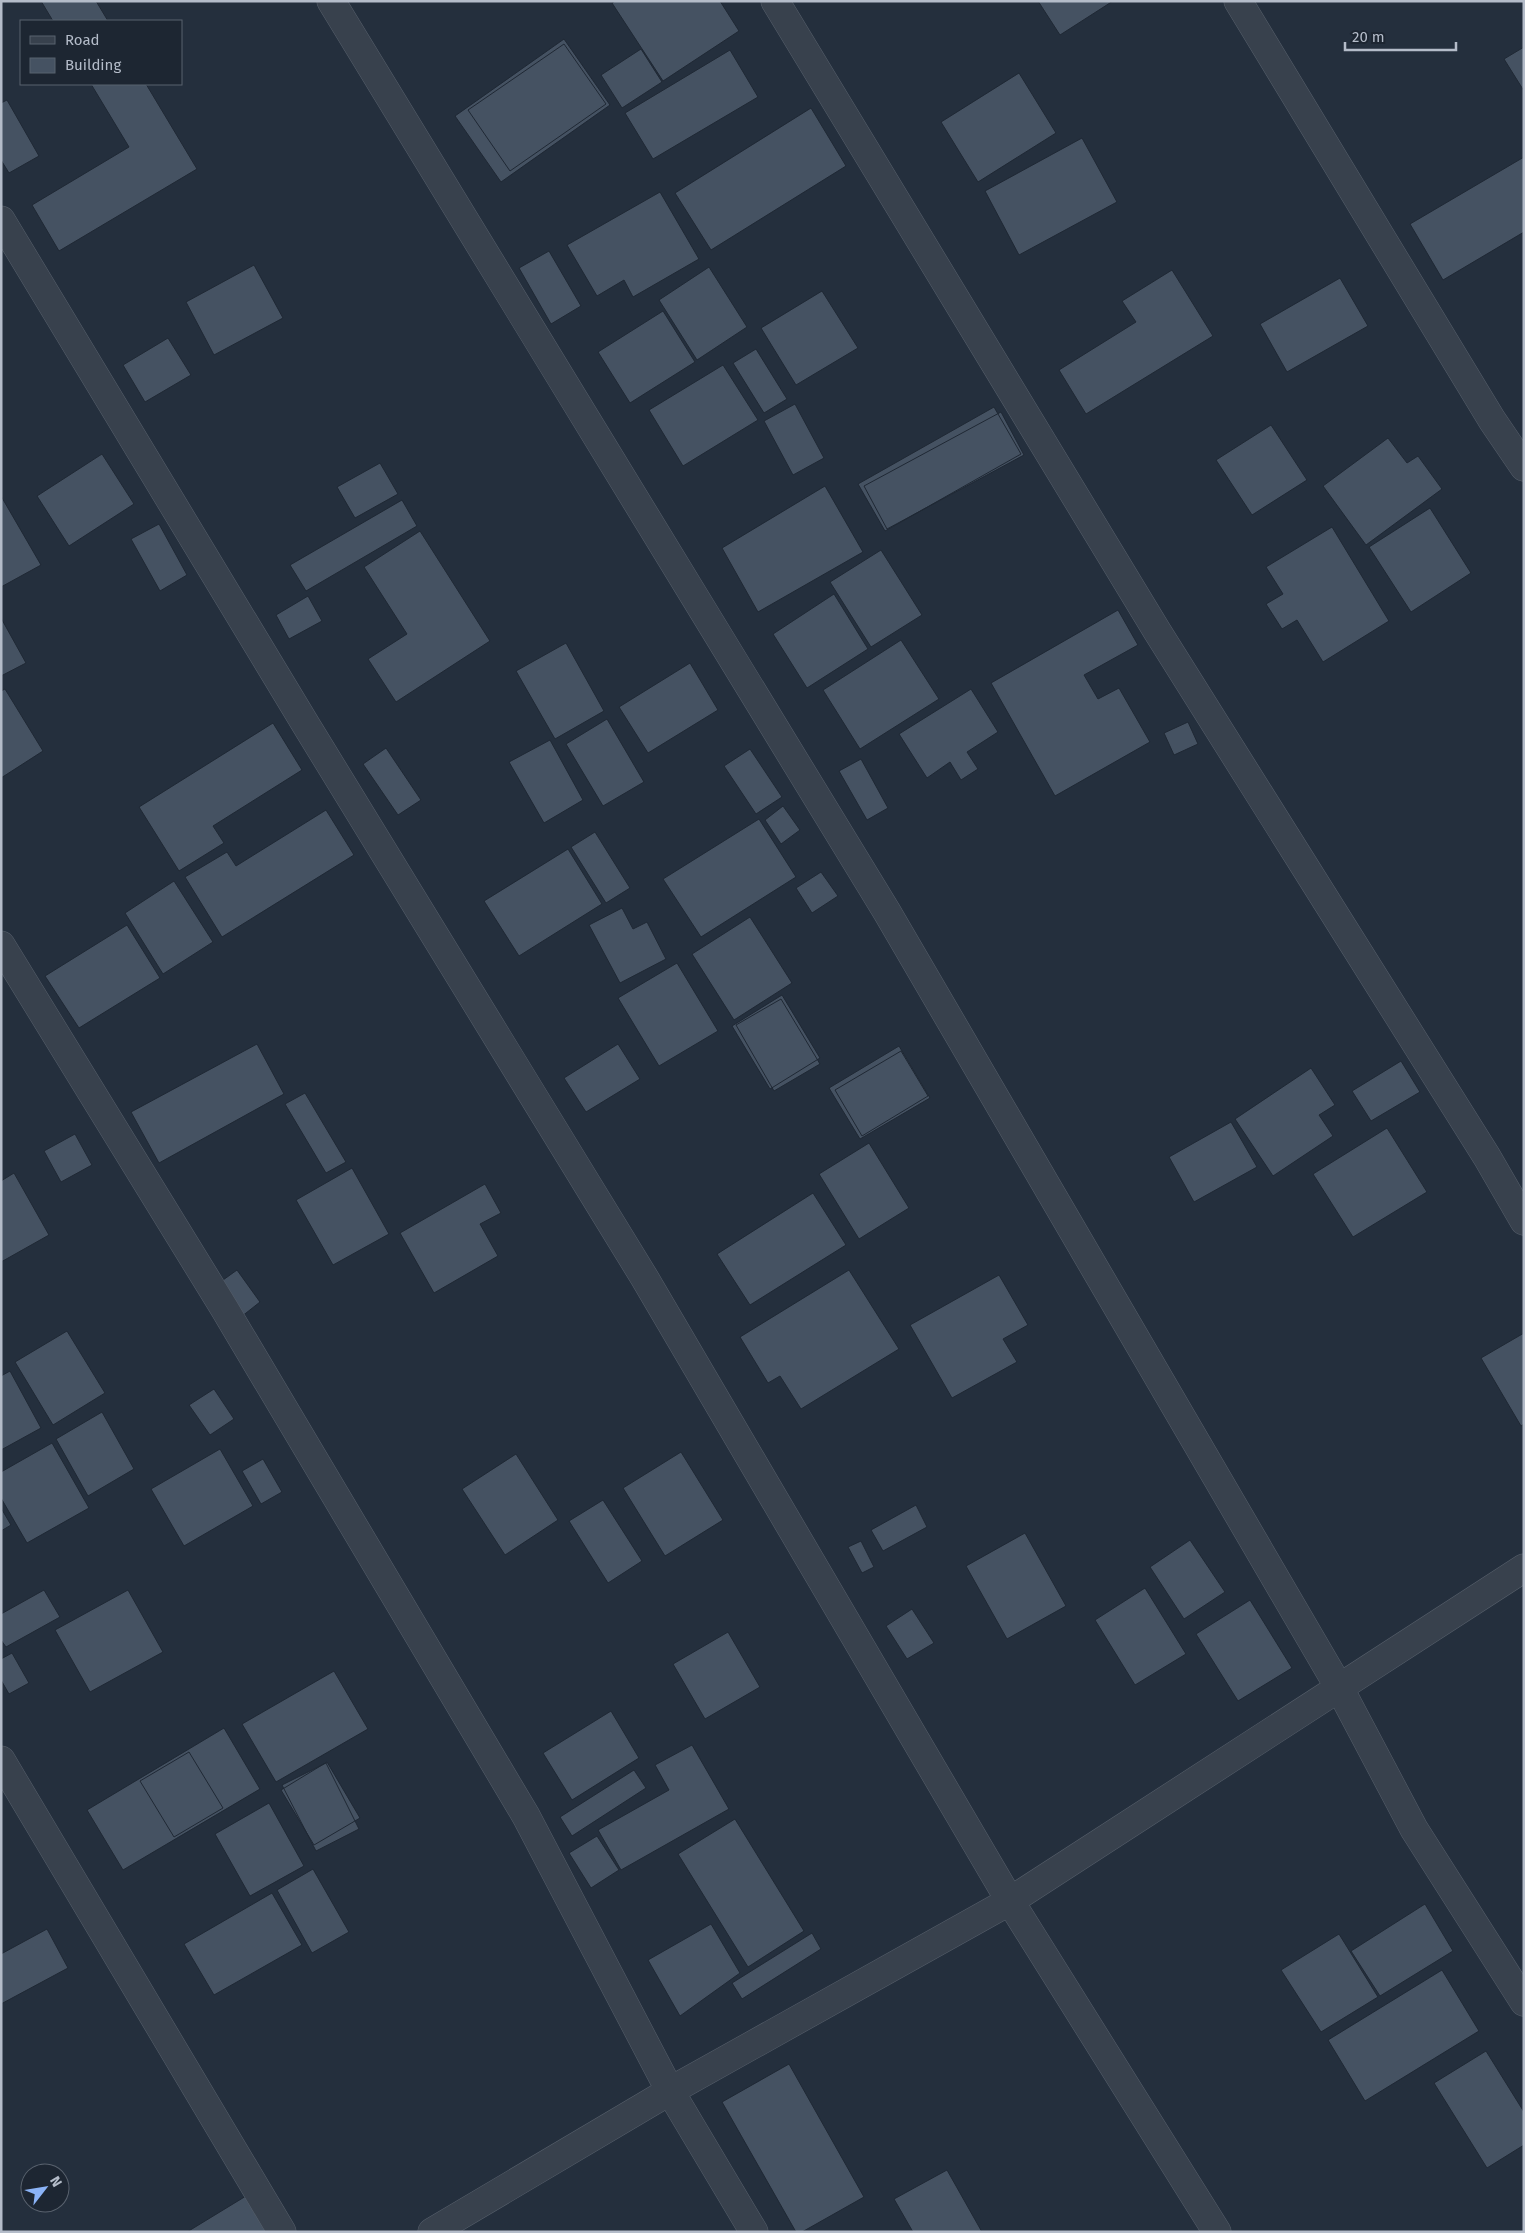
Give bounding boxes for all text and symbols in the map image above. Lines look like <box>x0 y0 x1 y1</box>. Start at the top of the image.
legend <box>20 20 182 85</box>
scale bar <box>1345 20 1456 52</box>
text: 20 m <box>1352 28 1385 46</box>
text: Road <box>65 31 100 49</box>
text: Building <box>65 56 121 74</box>
north arrow <box>20 2163 70 2213</box>
text: N <box>46 2173 65 2190</box>

